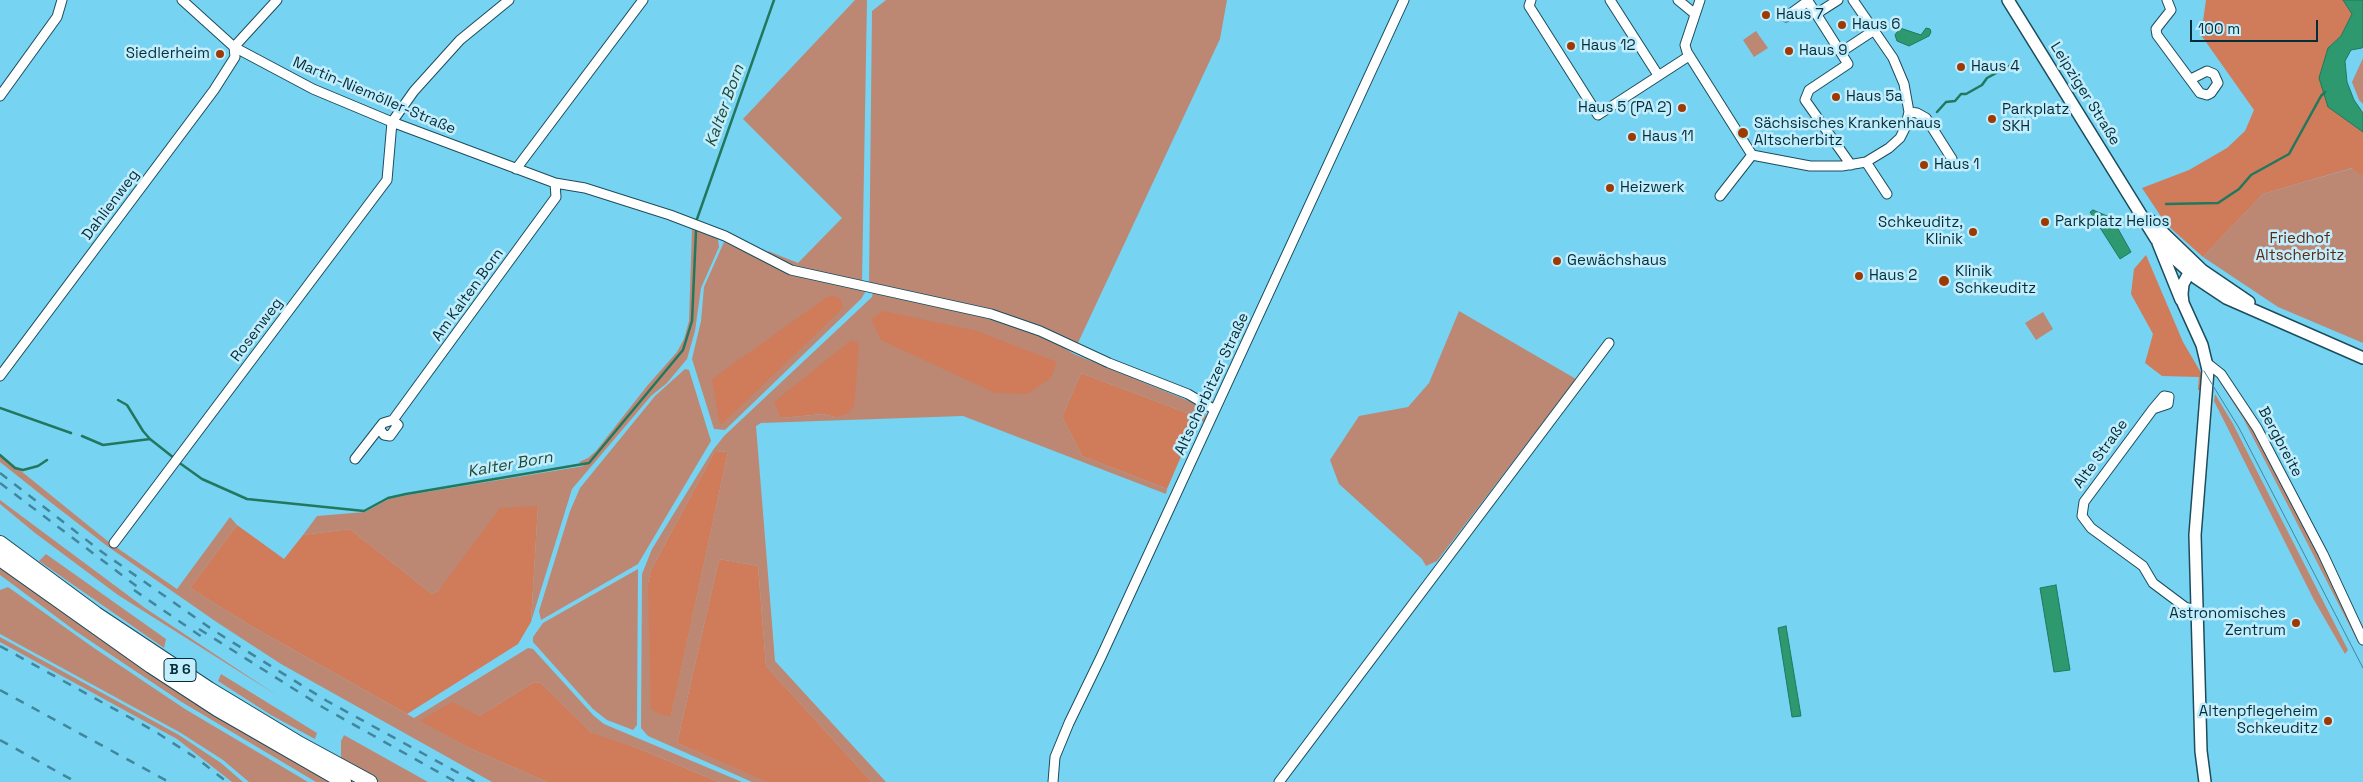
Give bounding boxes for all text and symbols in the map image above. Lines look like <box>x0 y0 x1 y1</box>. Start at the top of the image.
place label: Haus 7 <box>1776 6 1824 24</box>
marker: Haus 7 <box>1760 9 1772 21</box>
scale bar <box>2193 10 2320 42</box>
place label: Haus 6 <box>1852 16 1900 34</box>
marker: Haus 6 <box>1836 19 1848 31</box>
text: 100 m <box>2198 19 2240 38</box>
place label: Haus 12 <box>1581 37 1636 55</box>
street label: Leipziger Straße <box>2046 39 2124 149</box>
marker: Haus 12 <box>1565 40 1577 52</box>
place label: Haus 9 <box>1799 42 1847 60</box>
place label: Siedlerheim <box>126 45 210 63</box>
marker: Haus 9 <box>1783 45 1795 57</box>
marker: Siedlerheim <box>214 48 226 60</box>
street label: Martin-Niemöller-Straße <box>290 53 458 139</box>
place label: Haus 4 <box>1971 58 2020 76</box>
marker: Haus 4 <box>1955 61 1967 73</box>
water label: Kalter Born <box>701 62 749 150</box>
place label: Haus 5a <box>1846 88 1903 106</box>
marker: Haus 5a <box>1830 91 1842 103</box>
place label: Haus 5 (PA 2) <box>1578 99 1672 117</box>
place label: Parkplatz SKH <box>2002 101 2069 136</box>
marker: Haus 5 (PA 2) <box>1676 102 1688 114</box>
marker: Parkplatz SKH <box>1986 113 1998 125</box>
place label: Sächsisches Krankenhaus Altscherbitz <box>1754 115 1941 150</box>
marker: Sächsisches Krankenhaus Altscherbitz <box>1736 126 1750 140</box>
place label: Haus 11 <box>1642 128 1694 146</box>
marker: Haus 11 <box>1626 131 1638 143</box>
place label: Haus 1 <box>1934 156 1979 174</box>
marker: Haus 1 <box>1918 159 1930 171</box>
street label: Dahlienweg <box>79 166 143 244</box>
place label: Heizwerk <box>1620 179 1685 197</box>
marker: Heizwerk <box>1604 182 1616 194</box>
place label: Parkplatz Helios <box>2055 213 2169 231</box>
place label: Schkeuditz, Klinik <box>1878 214 1963 249</box>
marker: Parkplatz Helios <box>2039 216 2051 228</box>
marker: Schkeuditz, Klinik <box>1967 226 1979 238</box>
park label: Friedhof Altscherbitz <box>2256 230 2344 265</box>
street label: Am Kalten Born <box>428 245 508 345</box>
place label: Gewächshaus <box>1567 252 1667 270</box>
marker: Gewächshaus <box>1551 255 1563 267</box>
place label: Klinik Schkeuditz <box>1955 263 2036 298</box>
place label: Haus 2 <box>1869 267 1917 285</box>
marker: Haus 2 <box>1853 270 1865 282</box>
marker: Klinik Schkeuditz <box>1937 274 1951 288</box>
street label: Rosenweg <box>227 295 287 365</box>
street label: Altscherbitzer Straße <box>1171 310 1253 458</box>
street label: Bergbreite <box>2254 404 2306 480</box>
street label: Alte Straße <box>2070 416 2132 492</box>
water label: Kalter Born <box>466 448 554 482</box>
place label: Astronomisches Zentrum <box>2169 605 2286 640</box>
marker: Astronomisches Zentrum <box>2290 617 2302 629</box>
road number: B 6 <box>164 658 196 682</box>
place label: Altenpflegeheim Schkeuditz <box>2199 703 2318 738</box>
marker: Altenpflegeheim Schkeuditz <box>2322 715 2334 727</box>

